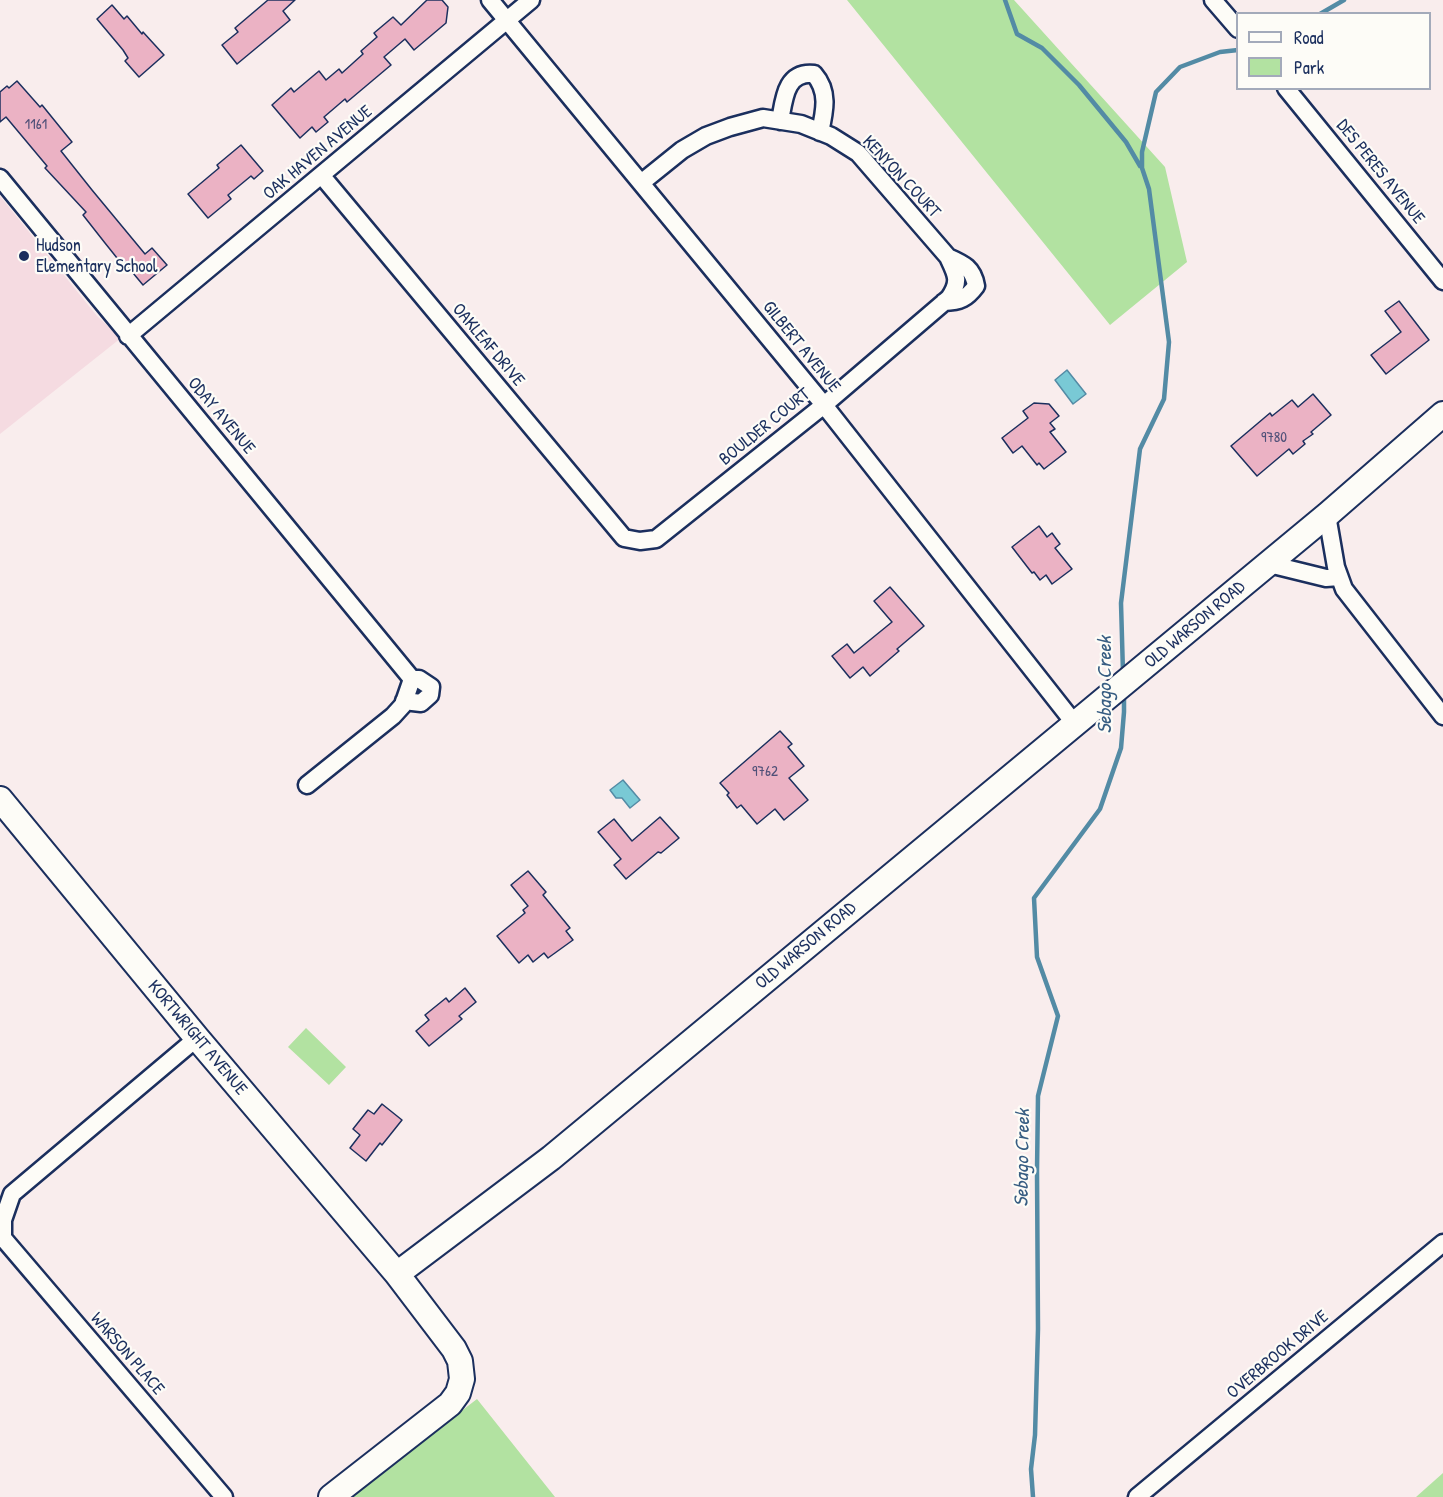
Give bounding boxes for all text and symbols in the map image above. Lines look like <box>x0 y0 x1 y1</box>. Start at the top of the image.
legend <box>1236 12 1431 90</box>
text: Road <box>1294 25 1324 50</box>
text: Park <box>1294 55 1324 80</box>
street label: OAK HAVEN AVENUE <box>259 101 377 205</box>
street label: DES PERES AVENUE <box>1331 115 1429 229</box>
house number: 1161 <box>25 116 47 134</box>
street label: KENYON COURT <box>857 131 945 223</box>
place label: Hudson Elementary School <box>36 235 157 278</box>
marker: Hudson Elementary School <box>17 249 31 263</box>
street label: GILBERT AVENUE <box>757 297 845 397</box>
street label: OAKLEAF DRIVE <box>447 299 529 391</box>
street label: ODAY AVENUE <box>183 373 259 459</box>
street label: BOULDER COURT <box>715 384 815 470</box>
house number: 9780 <box>1261 429 1287 447</box>
street label: OLD WARSON ROAD <box>1140 577 1250 673</box>
water label: Sebago Creek <box>1094 636 1118 734</box>
house number: 9762 <box>752 763 778 781</box>
street label: OLD WARSON ROAD <box>751 898 861 994</box>
street label: KORTWRIGHT AVENUE <box>143 976 251 1100</box>
water label: Sebago Creek <box>1010 1109 1036 1207</box>
street label: OVERBROOK DRIVE <box>1223 1306 1333 1404</box>
street label: WARSON PLACE <box>85 1308 169 1400</box>

